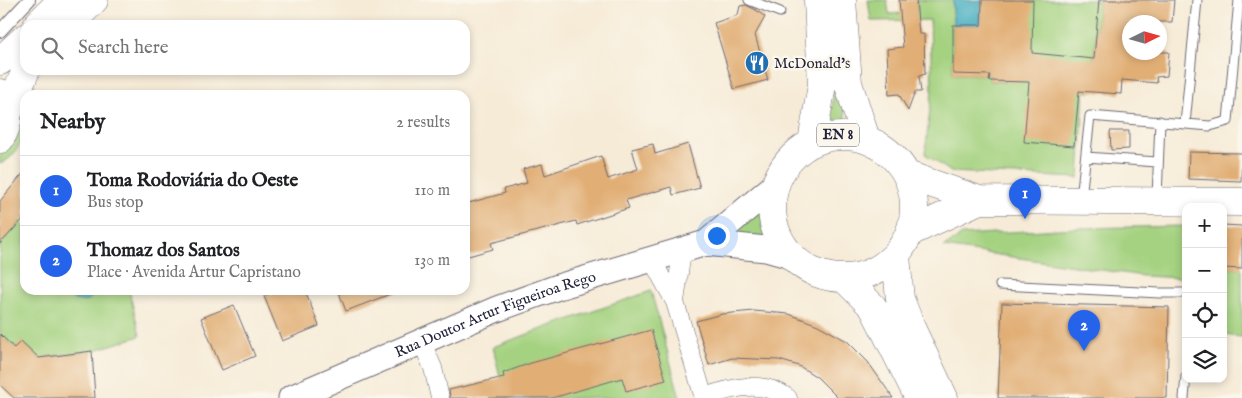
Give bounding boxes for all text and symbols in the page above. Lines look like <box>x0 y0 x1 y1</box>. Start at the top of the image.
north arrow <box>1122 15 1167 60</box>
search box <box>20 20 470 75</box>
icon: search <box>38 34 66 62</box>
text: Search here <box>78 36 169 60</box>
restaurant icon: McDonald's <box>744 50 770 76</box>
place label: McDonald's <box>774 54 850 73</box>
text: Nearby <box>40 109 105 136</box>
text: 2 results <box>396 113 450 133</box>
road number: EN 8 <box>817 124 859 146</box>
text: Toma Rodoviária do Oeste <box>87 169 298 193</box>
pin: 1 <box>1009 178 1041 219</box>
text: 1 <box>53 181 59 201</box>
text: 110 m <box>414 181 450 201</box>
text: Bus stop <box>87 193 143 213</box>
map controls <box>1182 203 1227 383</box>
button: + <box>1182 203 1227 248</box>
your location <box>704 223 730 249</box>
text: Thomaz dos Santos <box>87 239 240 263</box>
button: − <box>1182 248 1227 293</box>
text: 2 <box>52 251 60 271</box>
text: 130 m <box>414 251 450 271</box>
text: Place · Avenida Artur Capristano <box>87 263 301 283</box>
street label: Rua Doutor Artur Figueiroa Rego <box>392 267 598 362</box>
button: locate <box>1182 293 1227 338</box>
pin: 2 <box>1068 310 1100 351</box>
button: layers <box>1182 338 1227 383</box>

